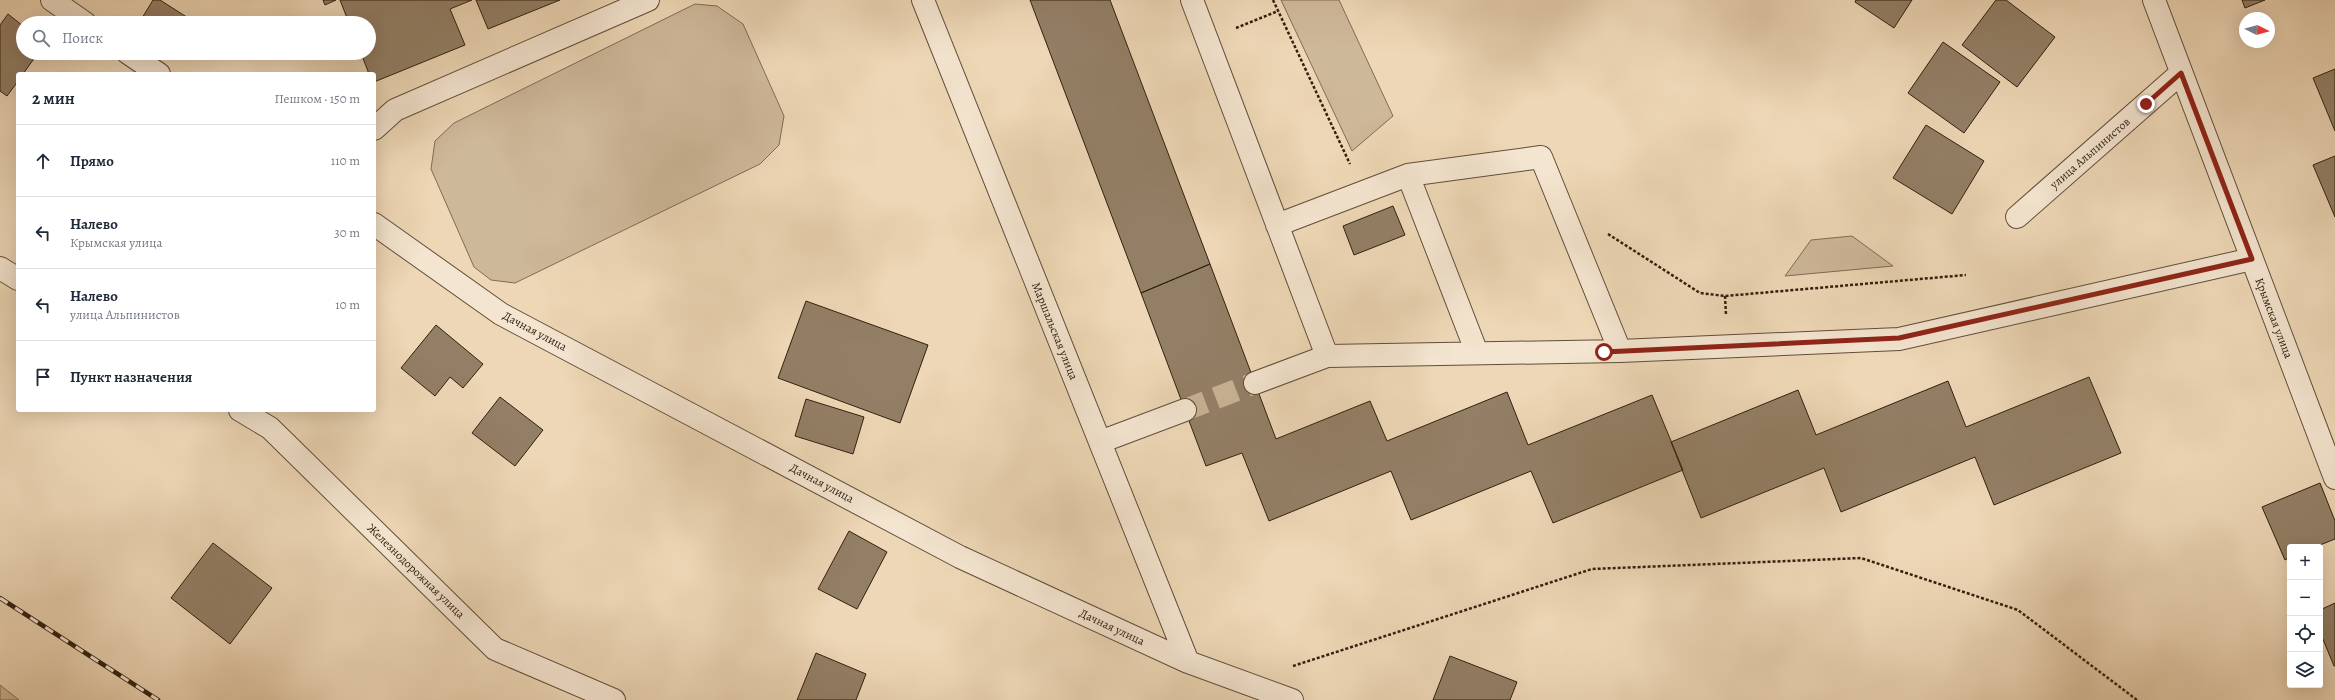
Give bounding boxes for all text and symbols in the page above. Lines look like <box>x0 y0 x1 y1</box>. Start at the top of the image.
north arrow <box>2239 12 2275 48</box>
search box <box>16 16 376 60</box>
icon: search <box>30 27 52 49</box>
text: Поиск <box>62 28 103 48</box>
text: 2 мин <box>32 87 75 110</box>
text: Пешком · 150 m <box>275 90 360 107</box>
route end <box>2137 95 2155 113</box>
street label: улица Альпинистов <box>2046 114 2134 193</box>
icon: ahead <box>32 150 54 172</box>
text: Прямо <box>70 151 114 171</box>
text: 110 m <box>331 152 360 169</box>
text: Налево <box>70 214 118 234</box>
icon: left <box>32 222 54 244</box>
text: 30 m <box>334 224 360 241</box>
text: Крымская улица <box>70 234 162 251</box>
street label: Крымская улица <box>2251 275 2297 361</box>
street label: Маршальская улица <box>1028 280 1082 383</box>
text: Налево <box>70 286 118 306</box>
icon: left <box>32 294 54 316</box>
text: 10 m <box>335 296 360 313</box>
text: улица Альпинистов <box>70 306 180 323</box>
street label: Дачная улица <box>500 307 570 355</box>
route start <box>1595 343 1613 361</box>
icon: arrive <box>32 366 54 388</box>
text: Пункт назначения <box>70 367 192 387</box>
street label: Дачная улица <box>787 459 857 507</box>
street label: Железнодорожная улица <box>364 520 469 622</box>
map controls <box>2287 544 2323 688</box>
button: + <box>2287 544 2323 580</box>
button: − <box>2287 580 2323 616</box>
street label: Дачная улица <box>1077 605 1148 649</box>
button: locate <box>2287 616 2323 652</box>
button: layers <box>2287 652 2323 688</box>

